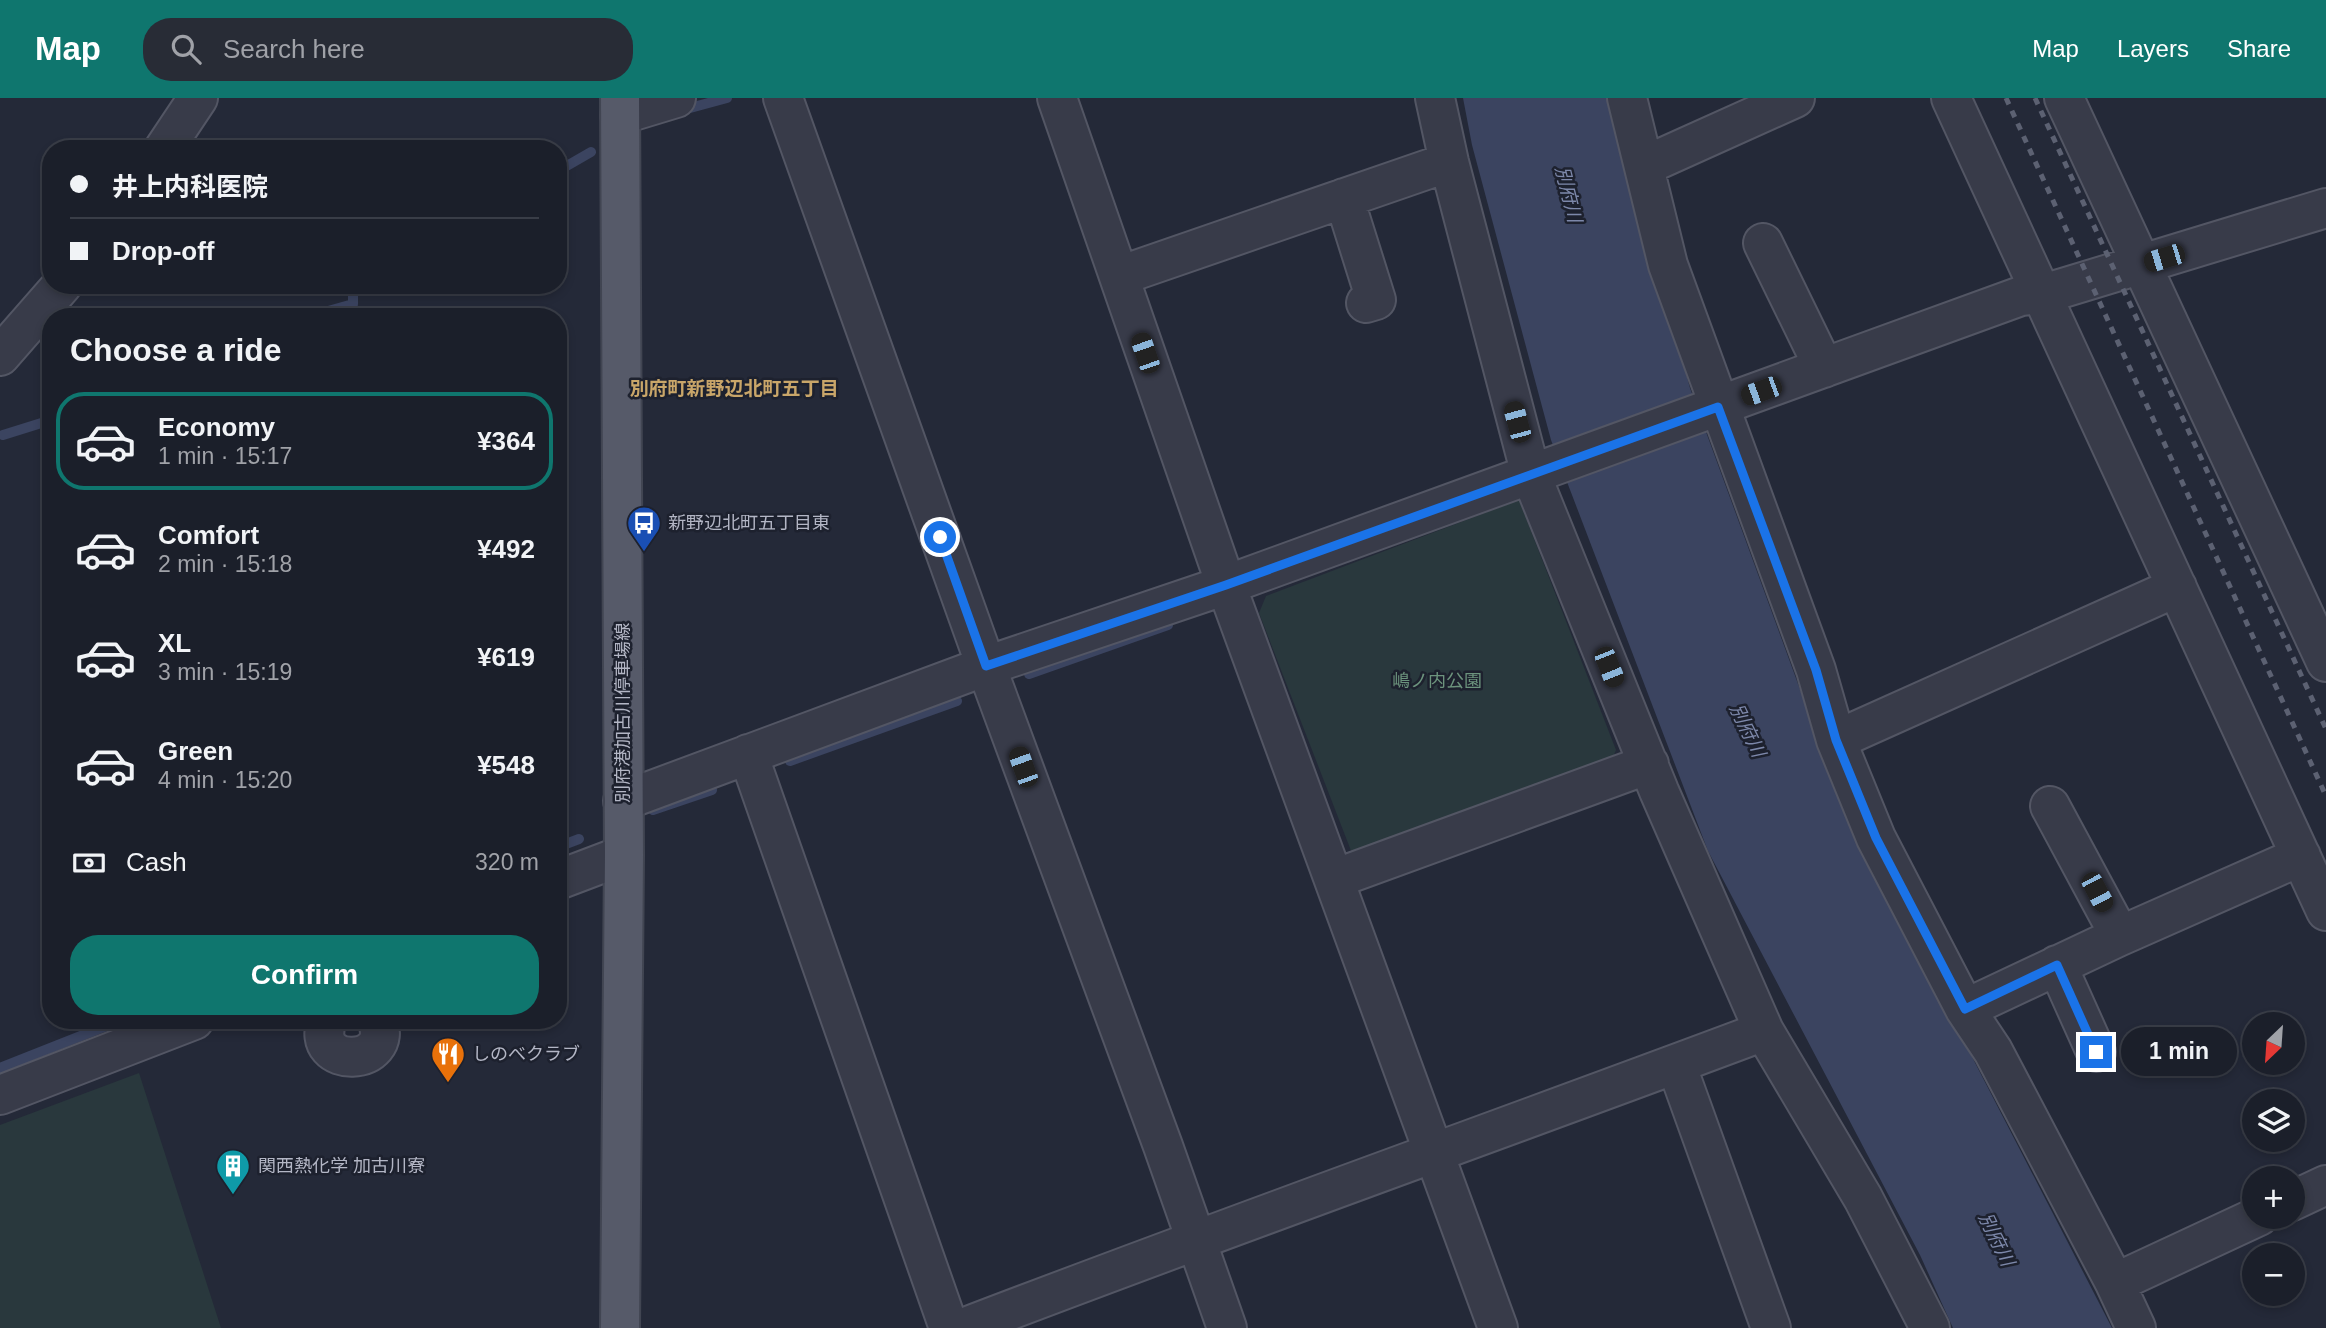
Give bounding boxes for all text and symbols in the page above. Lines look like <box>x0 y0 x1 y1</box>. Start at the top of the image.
search box <box>143 18 633 81</box>
text: Map <box>35 30 101 67</box>
icon: search <box>167 30 205 68</box>
text: Search here <box>223 34 365 64</box>
text: Map <box>2032 35 2079 62</box>
text: Layers <box>2117 35 2189 62</box>
text: Share <box>2227 35 2291 62</box>
water label: 別府川 <box>1551 164 1586 226</box>
text: 井上内科医院 <box>112 172 268 202</box>
text: Drop-off <box>112 236 215 266</box>
car <box>2141 242 2188 274</box>
car <box>1129 330 1162 376</box>
text: Choose a ride <box>70 332 282 368</box>
car <box>1738 374 1785 408</box>
district label: 別府町新野辺北町五丁目 <box>629 378 839 399</box>
car <box>1502 399 1533 445</box>
icon: car <box>74 410 137 473</box>
text: Economy <box>158 412 275 442</box>
text: ¥364 <box>477 426 535 456</box>
text: 1 min · 15:17 <box>158 443 292 469</box>
bus stop icon: 新野辺北町五丁目東 <box>625 504 663 553</box>
place label: 新野辺北町五丁目東 <box>668 513 830 533</box>
icon: car <box>74 518 137 581</box>
text: Comfort <box>158 520 259 550</box>
route start <box>924 521 956 553</box>
text: ¥492 <box>477 534 535 564</box>
text: 2 min · 15:18 <box>158 551 292 577</box>
street label: 別府港加古川停車場線 <box>613 623 633 803</box>
icon: car <box>74 626 137 689</box>
text: XL <box>158 628 191 658</box>
text: ¥619 <box>477 642 535 672</box>
car <box>1592 644 1627 690</box>
text: 3 min · 15:19 <box>158 659 292 685</box>
park label: 嶋ノ内公園 <box>1392 671 1482 691</box>
water label: 別府川 <box>1726 700 1770 762</box>
icon: car <box>74 734 137 797</box>
text: Green <box>158 736 233 766</box>
car <box>1006 744 1041 790</box>
text: ¥548 <box>477 750 535 780</box>
text: 4 min · 15:20 <box>158 767 292 793</box>
icon: cash <box>70 844 108 882</box>
text: Cash <box>126 847 187 877</box>
text: 320 m <box>475 849 539 875</box>
car <box>2078 869 2117 915</box>
button: Confirm <box>70 935 539 1015</box>
north arrow <box>2242 1012 2305 1074</box>
map controls <box>2242 1012 2305 1306</box>
callout: 1 min <box>2120 1028 2236 1076</box>
restaurant icon: しのべクラブ <box>429 1035 467 1084</box>
route end <box>2080 1036 2112 1068</box>
text: 1 min <box>2149 1038 2209 1064</box>
place label: しのべクラブ <box>472 1044 580 1064</box>
button: layers <box>2242 1089 2305 1152</box>
building icon: 関西熱化学 加古川寮 <box>214 1147 252 1196</box>
place label: 関西熱化学 加古川寮 <box>258 1156 425 1176</box>
button: + <box>2242 1166 2305 1229</box>
water label: 別府川 <box>1975 1209 2019 1271</box>
button: − <box>2242 1243 2305 1306</box>

